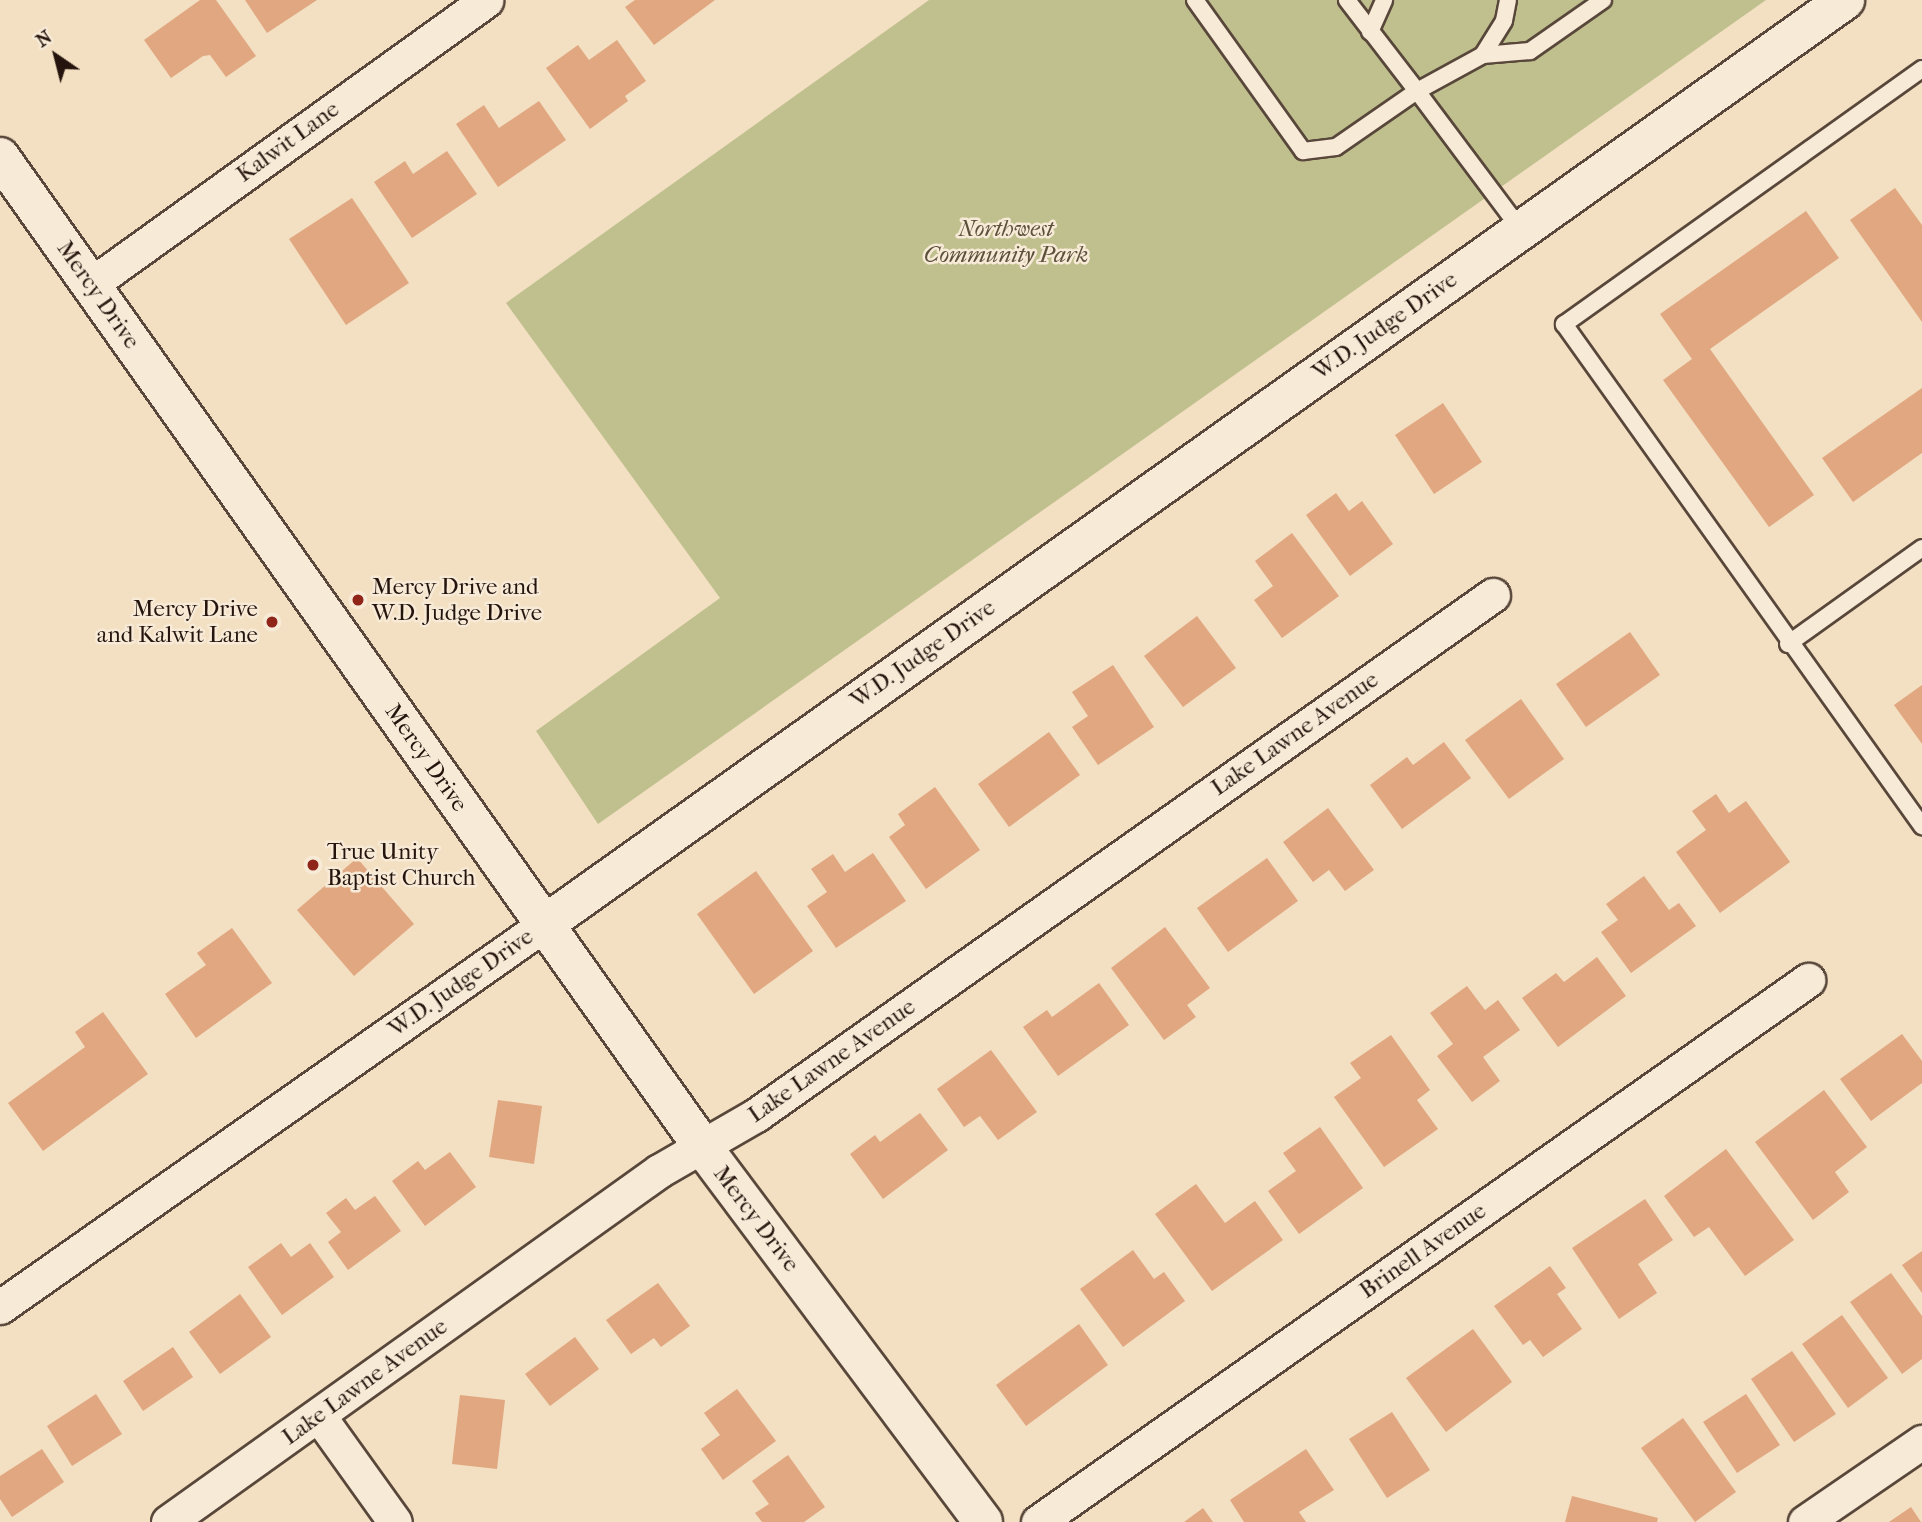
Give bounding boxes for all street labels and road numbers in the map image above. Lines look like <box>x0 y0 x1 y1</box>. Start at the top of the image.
street label: Kalwit Lane <box>231 96 345 188</box>
street label: Mercy Drive <box>51 236 145 354</box>
street label: W.D. Judge Drive <box>1307 266 1463 386</box>
street label: W.D. Judge Drive <box>845 594 1001 714</box>
street label: Lake Lawne Avenue <box>1206 666 1384 802</box>
street label: Mercy Drive <box>379 699 473 817</box>
street label: W.D. Judge Drive <box>383 923 539 1043</box>
street label: Lake Lawne Avenue <box>743 993 921 1129</box>
street label: Mercy Drive <box>707 1161 805 1277</box>
street label: Brinell Avenue <box>1354 1197 1492 1305</box>
street label: Lake Lawne Avenue <box>277 1313 453 1451</box>

